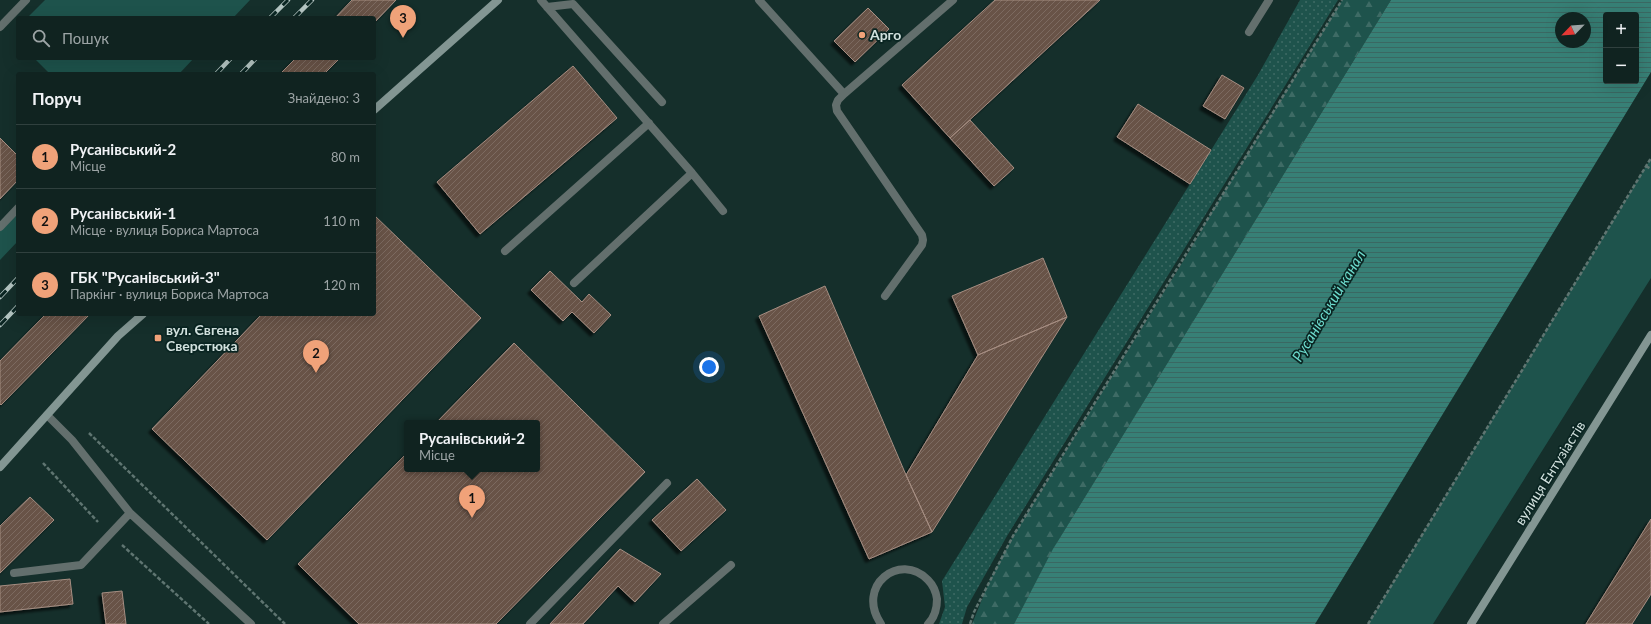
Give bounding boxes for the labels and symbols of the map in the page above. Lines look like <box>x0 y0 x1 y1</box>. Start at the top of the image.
pin: 3 <box>390 5 416 38</box>
north arrow <box>1555 12 1591 48</box>
place label: Арго <box>869 26 901 43</box>
marker: Арго <box>857 30 867 40</box>
water label: Русанівський канал <box>1288 246 1369 365</box>
place label: вул. Євгена Сверстюка <box>166 321 239 354</box>
marker: вул. Євгена Сверстюка <box>153 333 163 343</box>
pin: 2 <box>303 340 329 373</box>
your location <box>699 357 719 377</box>
street label: вулиця Ентузіастів <box>1511 418 1588 528</box>
pin: 1 <box>459 485 485 518</box>

